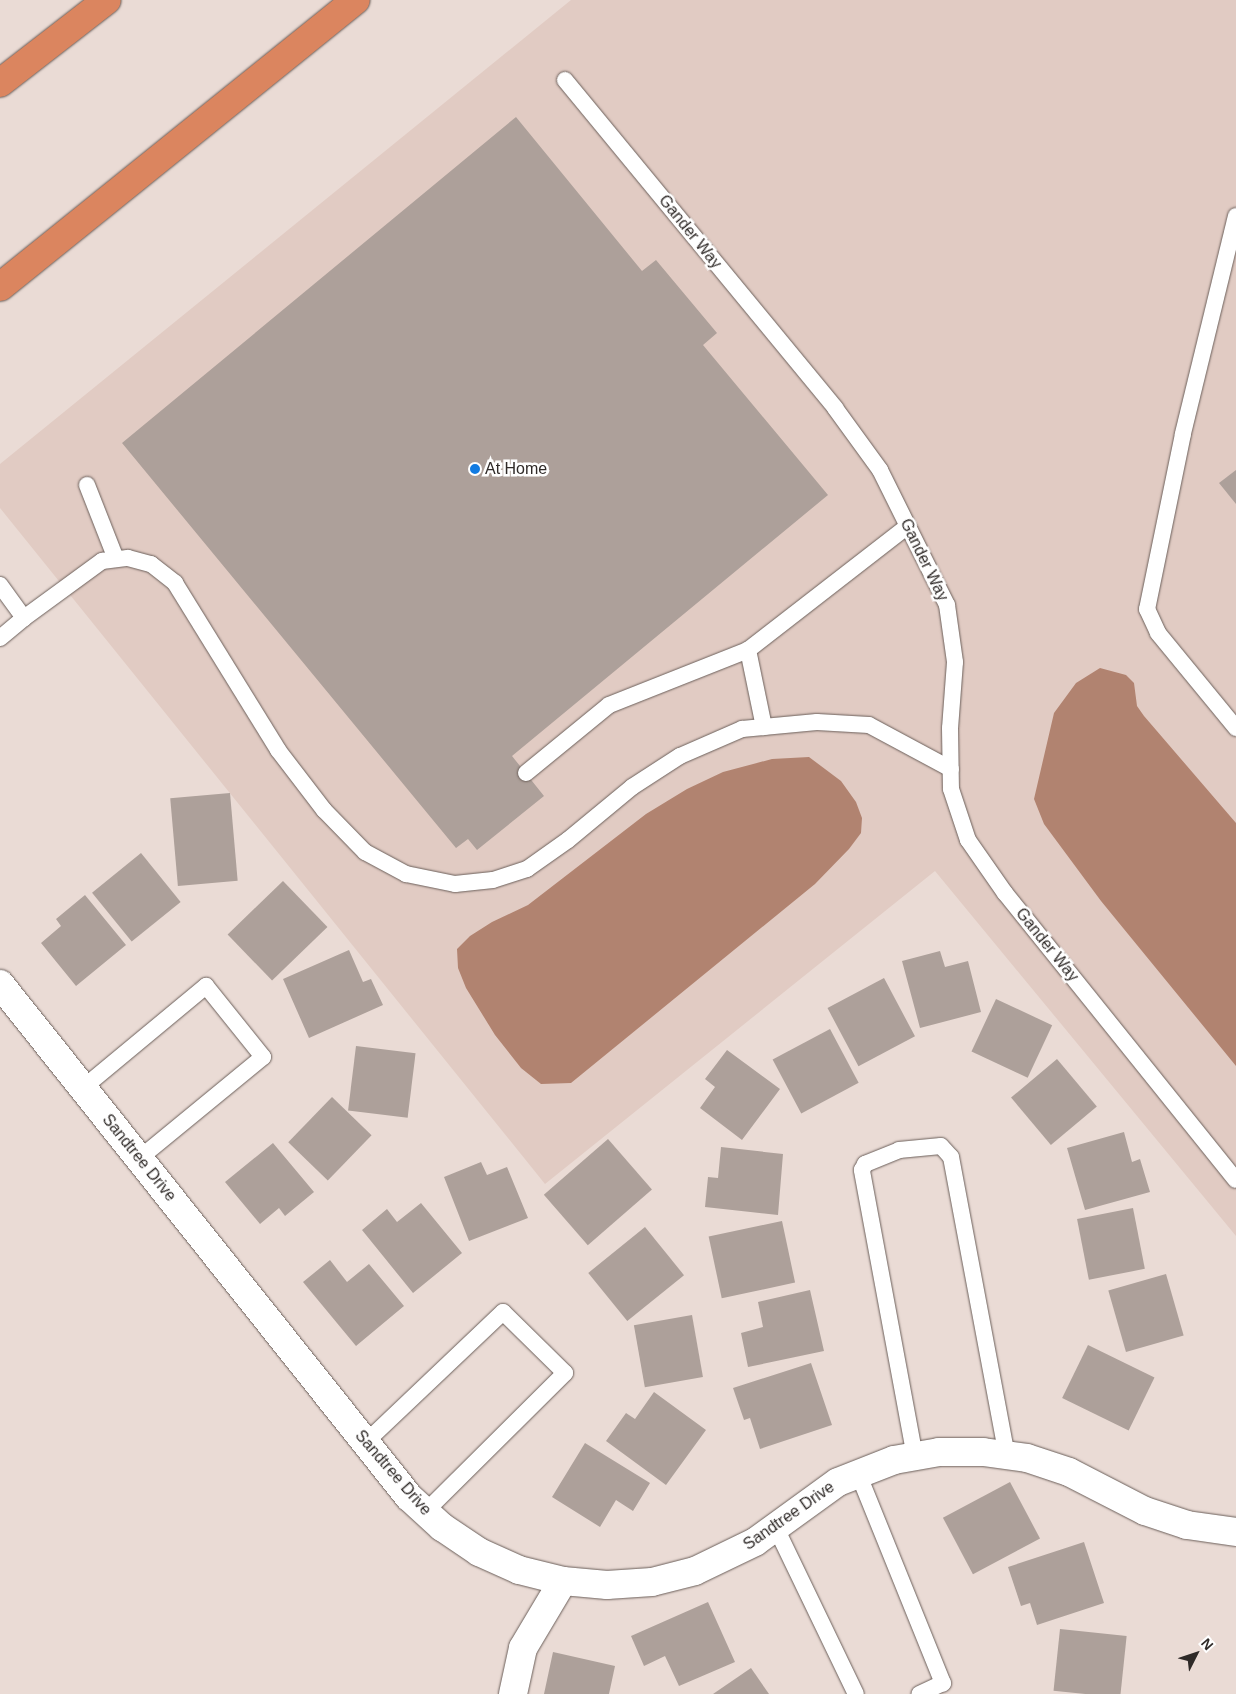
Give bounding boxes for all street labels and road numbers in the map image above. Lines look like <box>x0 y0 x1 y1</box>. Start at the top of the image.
street label: Gander Way <box>654 191 726 273</box>
street label: Gander Way <box>896 516 952 604</box>
street label: Gander Way <box>1011 904 1083 986</box>
street label: Sandtree Drive <box>98 1110 180 1206</box>
street label: Sandtree Drive <box>351 1426 435 1520</box>
street label: Sandtree Drive <box>740 1478 838 1554</box>

